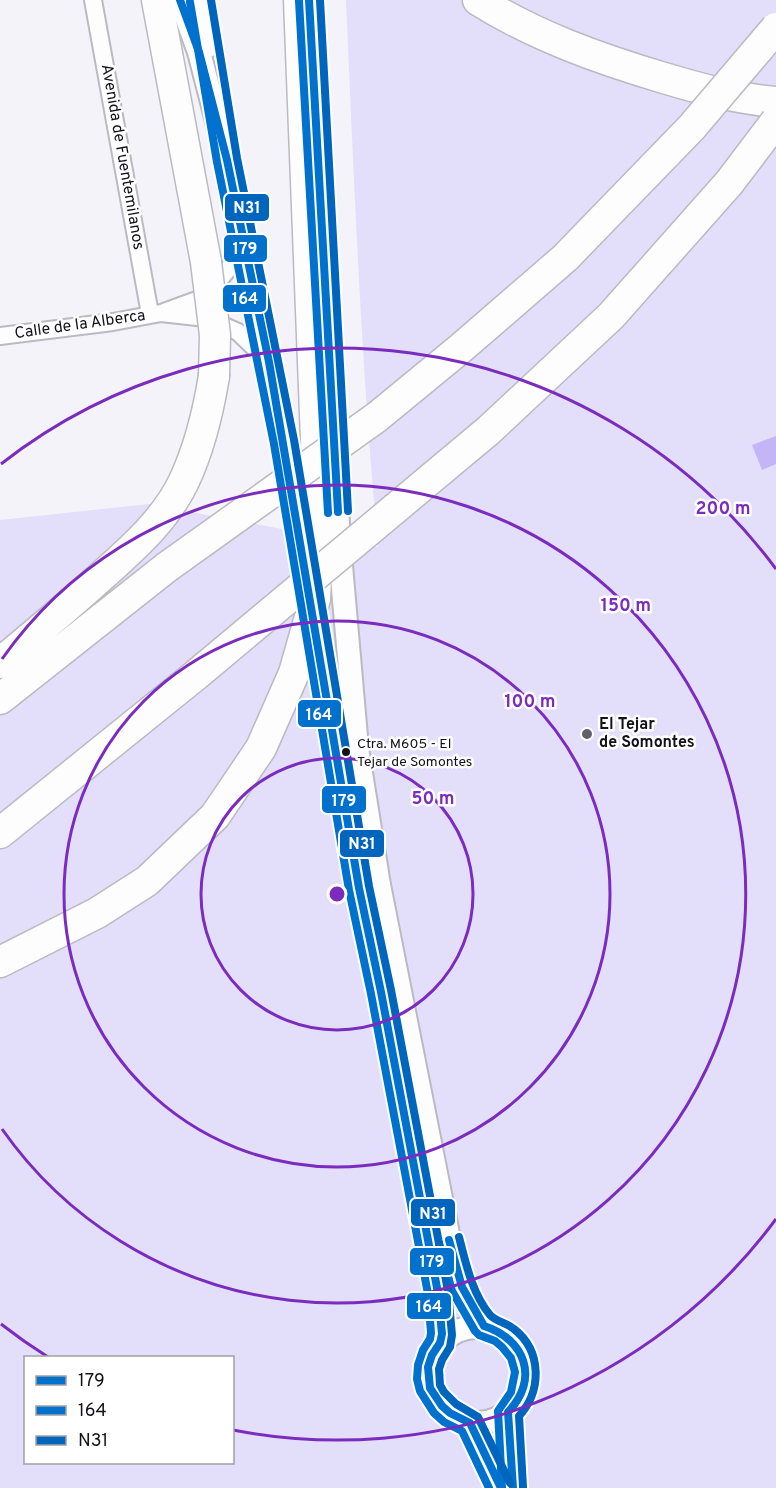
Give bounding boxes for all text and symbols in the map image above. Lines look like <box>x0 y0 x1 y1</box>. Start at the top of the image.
street label: Avenida de Fuentemilanos <box>96 63 148 251</box>
line badge: N31 <box>224 193 270 222</box>
text: N31 <box>233 199 261 219</box>
line badge: 179 <box>223 234 268 263</box>
text: 179 <box>233 240 257 260</box>
line badge: 164 <box>222 284 267 313</box>
text: 164 <box>232 290 258 310</box>
street label: Calle de la Alberca <box>13 306 147 344</box>
text: 200 m <box>695 498 751 521</box>
text: 150 m <box>601 595 651 618</box>
text: 100 m <box>504 691 556 714</box>
line badge: 164 <box>297 699 342 728</box>
text: 164 <box>306 706 332 726</box>
place label: El Tejar de Somontes <box>599 715 695 753</box>
marker: El Tejar de Somontes <box>580 727 594 741</box>
place label: Ctra. M605 - El Tejar de Somontes <box>357 736 472 771</box>
marker: Ctra. M605 - El Tejar de Somontes <box>340 746 352 758</box>
line badge: 179 <box>321 785 367 814</box>
text: 50 m <box>411 788 455 811</box>
text: 179 <box>332 792 356 812</box>
line badge: N31 <box>339 829 385 858</box>
text: N31 <box>348 835 376 855</box>
centre of rings <box>327 884 347 904</box>
line badge: N31 <box>410 1198 456 1227</box>
text: N31 <box>419 1205 447 1225</box>
line badge: 179 <box>409 1247 455 1276</box>
text: 179 <box>420 1253 444 1273</box>
line badge: 164 <box>406 1292 452 1320</box>
text: 164 <box>416 1298 442 1318</box>
legend <box>24 1356 234 1464</box>
text: 179 <box>78 1370 105 1393</box>
text: 164 <box>78 1400 107 1423</box>
text: N31 <box>78 1430 108 1453</box>

